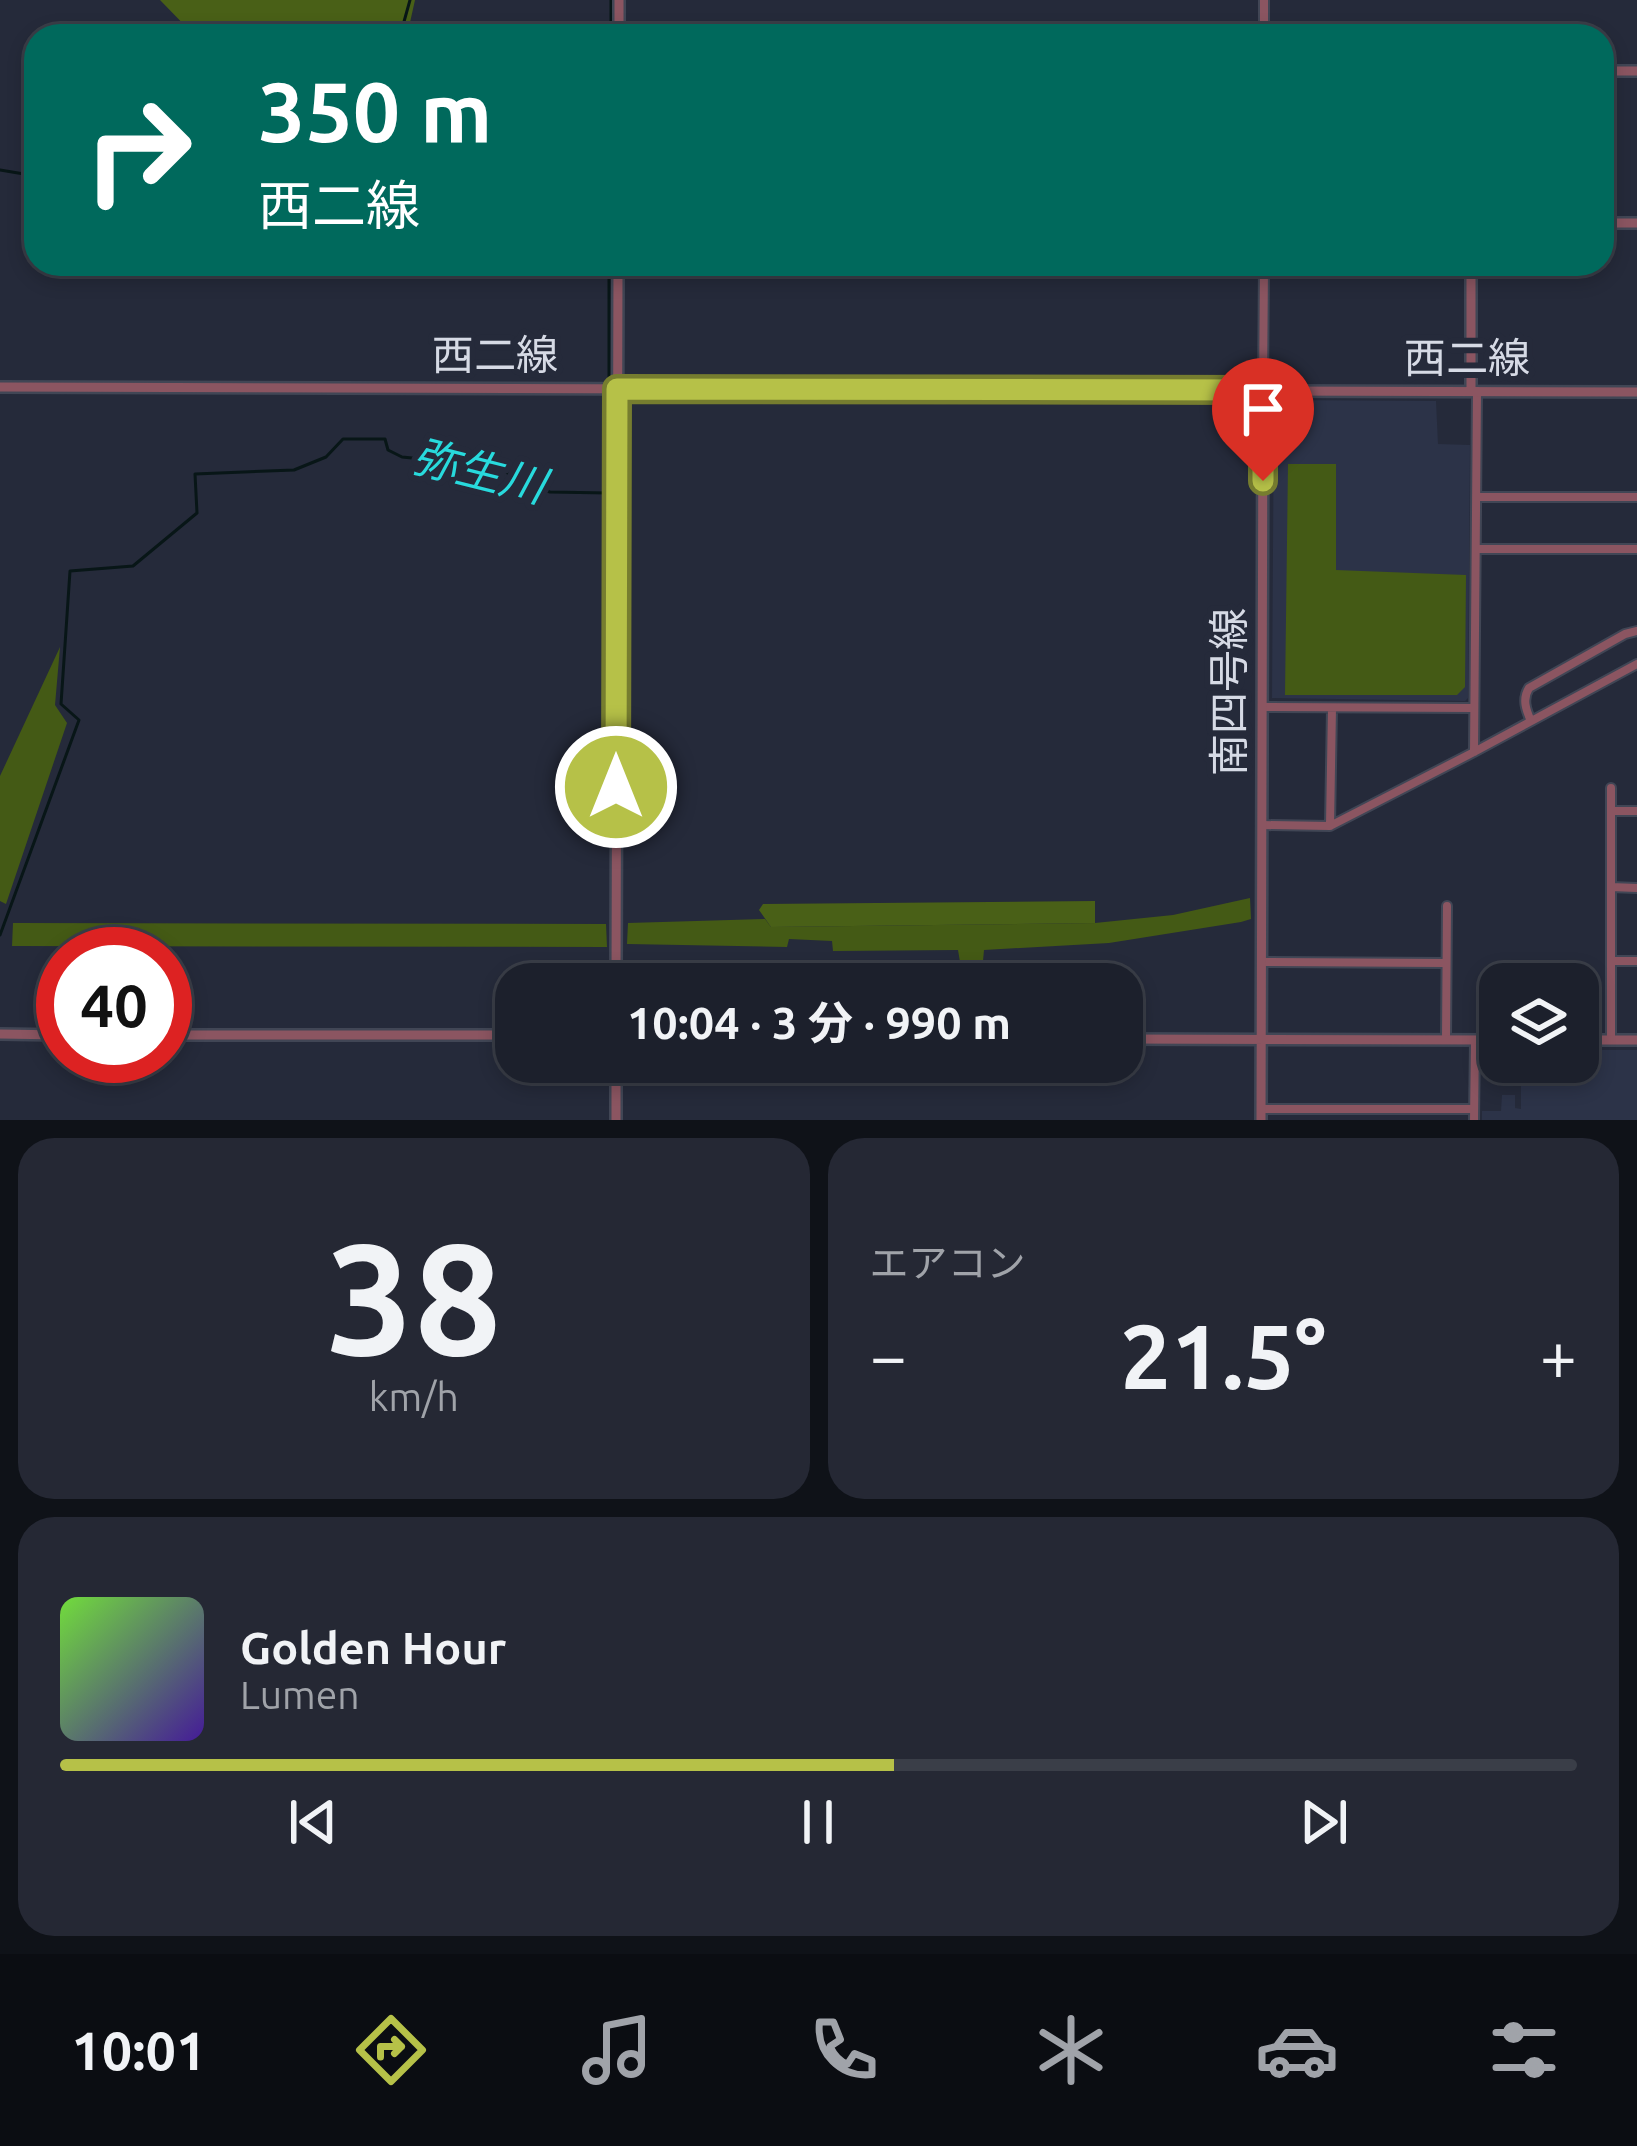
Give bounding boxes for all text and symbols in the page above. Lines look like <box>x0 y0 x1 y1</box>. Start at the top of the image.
text: 350 m <box>258 64 492 158</box>
icon: right <box>60 72 216 228</box>
text: 西二線 <box>258 175 420 235</box>
street label: 西二線 <box>432 331 558 378</box>
street label: 西二線 <box>1404 334 1530 381</box>
pin <box>1212 358 1314 481</box>
icon: arrive <box>1230 376 1296 442</box>
water label: 弥生川 <box>407 429 555 513</box>
street label: 南四号線 <box>1205 608 1252 776</box>
position arrow <box>553 724 679 850</box>
speed limit sign: 40 <box>36 927 192 1083</box>
map controls <box>1479 963 1599 1083</box>
button: layers <box>1479 963 1599 1083</box>
text: 10:04 · 3 分 · 990 m <box>627 997 1011 1048</box>
text: 38 <box>326 1210 502 1384</box>
text: エアコン <box>870 1241 1026 1284</box>
text: 21.5° <box>1120 1305 1326 1406</box>
text: − <box>870 1318 907 1392</box>
text: + <box>1540 1318 1577 1392</box>
text: km/h <box>369 1375 459 1418</box>
text: Golden Hour <box>240 1622 506 1673</box>
text: Lumen <box>240 1673 360 1716</box>
icon: previous <box>280 1789 346 1855</box>
icon: pause <box>785 1789 851 1855</box>
icon: next <box>1291 1789 1357 1855</box>
icon: directions <box>349 2008 433 2092</box>
icon: music <box>575 2008 659 2092</box>
icon: phone <box>802 2008 886 2092</box>
icon: climate <box>1029 2008 1113 2092</box>
icon: car <box>1255 2008 1339 2092</box>
icon: filters <box>1482 2008 1566 2092</box>
text: 10:01 <box>71 2020 206 2080</box>

